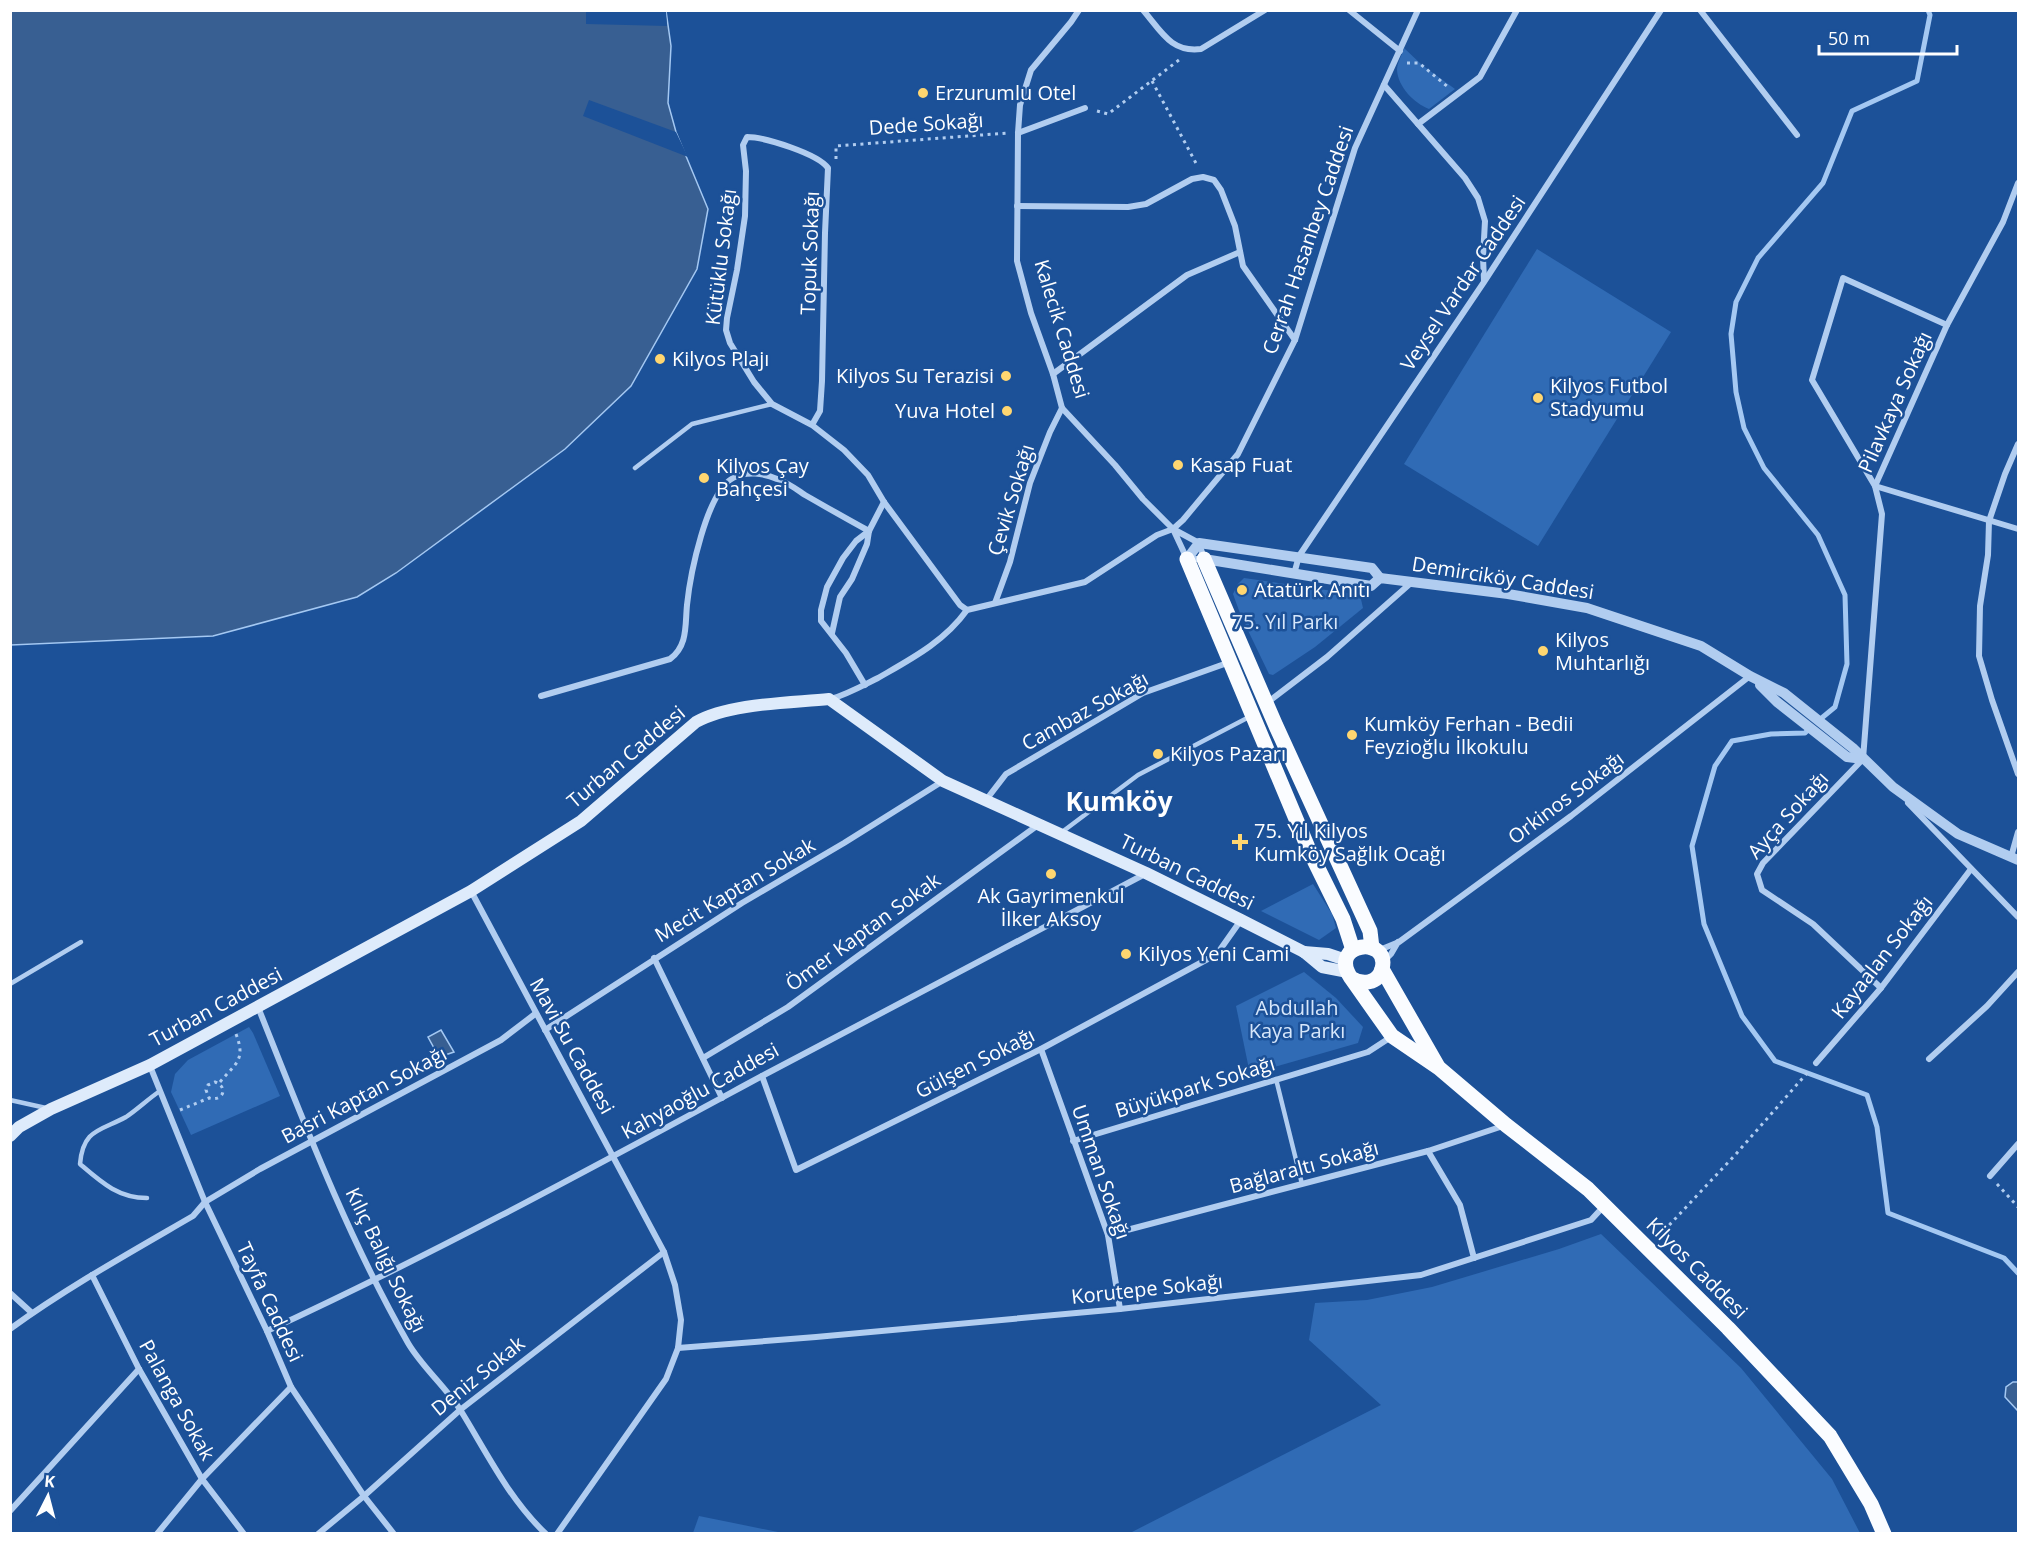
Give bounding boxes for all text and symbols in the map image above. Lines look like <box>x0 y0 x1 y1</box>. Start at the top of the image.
scale bar <box>1819 18 1957 56</box>
text: 50 m <box>1828 26 1870 50</box>
place label: Erzurumlu Otel <box>935 79 1076 106</box>
marker: Erzurumlu Otel <box>916 86 930 100</box>
street label: Dede Sokağı <box>868 106 984 141</box>
street label: Cerrah Hasanbey Caddesi <box>1256 122 1359 358</box>
street label: Kütüklu Sokağı <box>699 187 742 327</box>
street label: Veysel Vardar Caddesi <box>1394 190 1531 376</box>
street label: Topuk Sokağı <box>794 191 825 315</box>
street label: Kalecik Caddesi <box>1029 256 1096 402</box>
street label: Pilavkaya Sokağı <box>1851 327 1938 477</box>
place label: Kilyos Plajı <box>672 345 769 372</box>
marker: Kilyos Plajı <box>653 352 667 366</box>
place label: Kilyos Su Terazisi <box>836 362 994 389</box>
marker: Kilyos Su Terazisi <box>999 369 1013 383</box>
place label: Kilyos Futbol Stadyumu <box>1550 372 1668 422</box>
marker: Kilyos Futbol Stadyumu <box>1531 391 1545 405</box>
place label: Yuva Hotel <box>895 397 995 424</box>
marker: Yuva Hotel <box>1000 404 1014 418</box>
street label: Çevik Sokağı <box>981 441 1040 559</box>
place label: Kasap Fuat <box>1190 451 1292 478</box>
place label: Kilyos Çay Bahçesi <box>716 452 810 502</box>
marker: Kasap Fuat <box>1171 458 1185 472</box>
marker: Kilyos Çay Bahçesi <box>697 471 711 485</box>
street label: Demirciköy Caddesi <box>1410 550 1596 605</box>
place label: Atatürk Anıtı <box>1254 576 1370 603</box>
marker: Atatürk Anıtı <box>1235 583 1249 597</box>
park label: 75. Yıl Parkı <box>1232 608 1338 635</box>
place label: Kilyos Muhtarlığı <box>1555 626 1650 676</box>
marker: Kilyos Muhtarlığı <box>1536 644 1550 658</box>
street label: Cambaz Sokağı <box>1017 665 1153 756</box>
street label: Turban Caddesi <box>561 699 690 814</box>
place label: Kumköy Ferhan - Bedii Feyzioğlu İlkokulu <box>1364 710 1573 760</box>
marker: Kumköy Ferhan - Bedii Feyzioğlu İlkokulu <box>1345 728 1359 742</box>
place label: Kilyos Pazarı <box>1170 740 1286 767</box>
street label: Orkinos Sokağı <box>1502 745 1629 850</box>
marker: Kilyos Pazarı <box>1151 747 1165 761</box>
street label: Ayça Sokağı <box>1741 765 1834 864</box>
district label: Kumköy <box>1066 783 1173 819</box>
place label: 75. Yıl Kilyos Kumköy Sağlık Ocağı <box>1254 817 1446 867</box>
street label: Turban Caddesi <box>1116 827 1259 916</box>
street label: Mecit Kaptan Sokak <box>650 831 820 948</box>
marker: 75. Yıl Kilyos Kumköy Sağlık Ocağı <box>1231 833 1249 851</box>
street label: Ömer Kaptan Sokak <box>780 866 946 997</box>
marker: Ak Gayrimenkul İlker Aksoy <box>1044 867 1058 881</box>
place label: Ak Gayrimenkul İlker Aksoy <box>977 882 1125 932</box>
street label: Kayaalan Sokağı <box>1825 889 1938 1024</box>
place label: Kilyos Yeni Cami <box>1138 940 1289 967</box>
marker: Kilyos Yeni Cami <box>1119 947 1133 961</box>
street label: Turban Caddesi <box>145 960 287 1053</box>
street label: Mavi Su Caddesi <box>524 973 621 1119</box>
park label: Abdullah Kaya Parkı <box>1249 994 1345 1044</box>
street label: Gülşen Sokağı <box>910 1021 1039 1104</box>
street label: Kahyaoğlu Caddesi <box>616 1036 783 1145</box>
street label: Basri Kaptan Sokağı <box>276 1039 451 1150</box>
street label: Büyükpark Sokağı <box>1112 1049 1278 1124</box>
street label: Umman Sokağı <box>1066 1101 1137 1243</box>
street label: Bağlaraltı Sokağı <box>1226 1134 1381 1199</box>
street label: Kılıç Balığı Sokağı <box>340 1183 433 1337</box>
street label: Kilyos Caddesi <box>1641 1211 1754 1324</box>
street label: Tayfa Caddesi <box>231 1238 310 1366</box>
street label: Korutepe Sokağı <box>1070 1267 1224 1310</box>
street label: Deniz Sokak <box>425 1329 530 1422</box>
street label: Palanga Sokak <box>133 1335 222 1465</box>
north arrow <box>18 1466 78 1526</box>
text: K <box>43 1470 56 1493</box>

